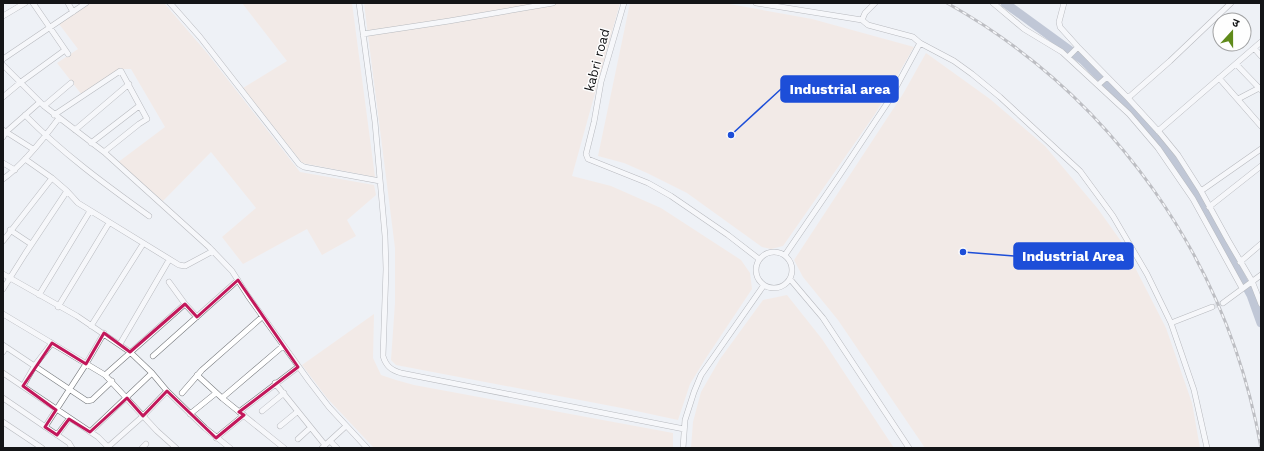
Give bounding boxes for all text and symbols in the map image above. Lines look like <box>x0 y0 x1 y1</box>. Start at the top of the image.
north arrow <box>1212 12 1252 52</box>
text: उ <box>1230 16 1241 31</box>
street label: kabri road <box>581 27 613 93</box>
callout: Industrial area <box>781 76 898 102</box>
text: Industrial area <box>790 81 891 97</box>
callout: Industrial Area <box>1014 243 1133 269</box>
text: Industrial Area <box>1022 248 1125 264</box>

